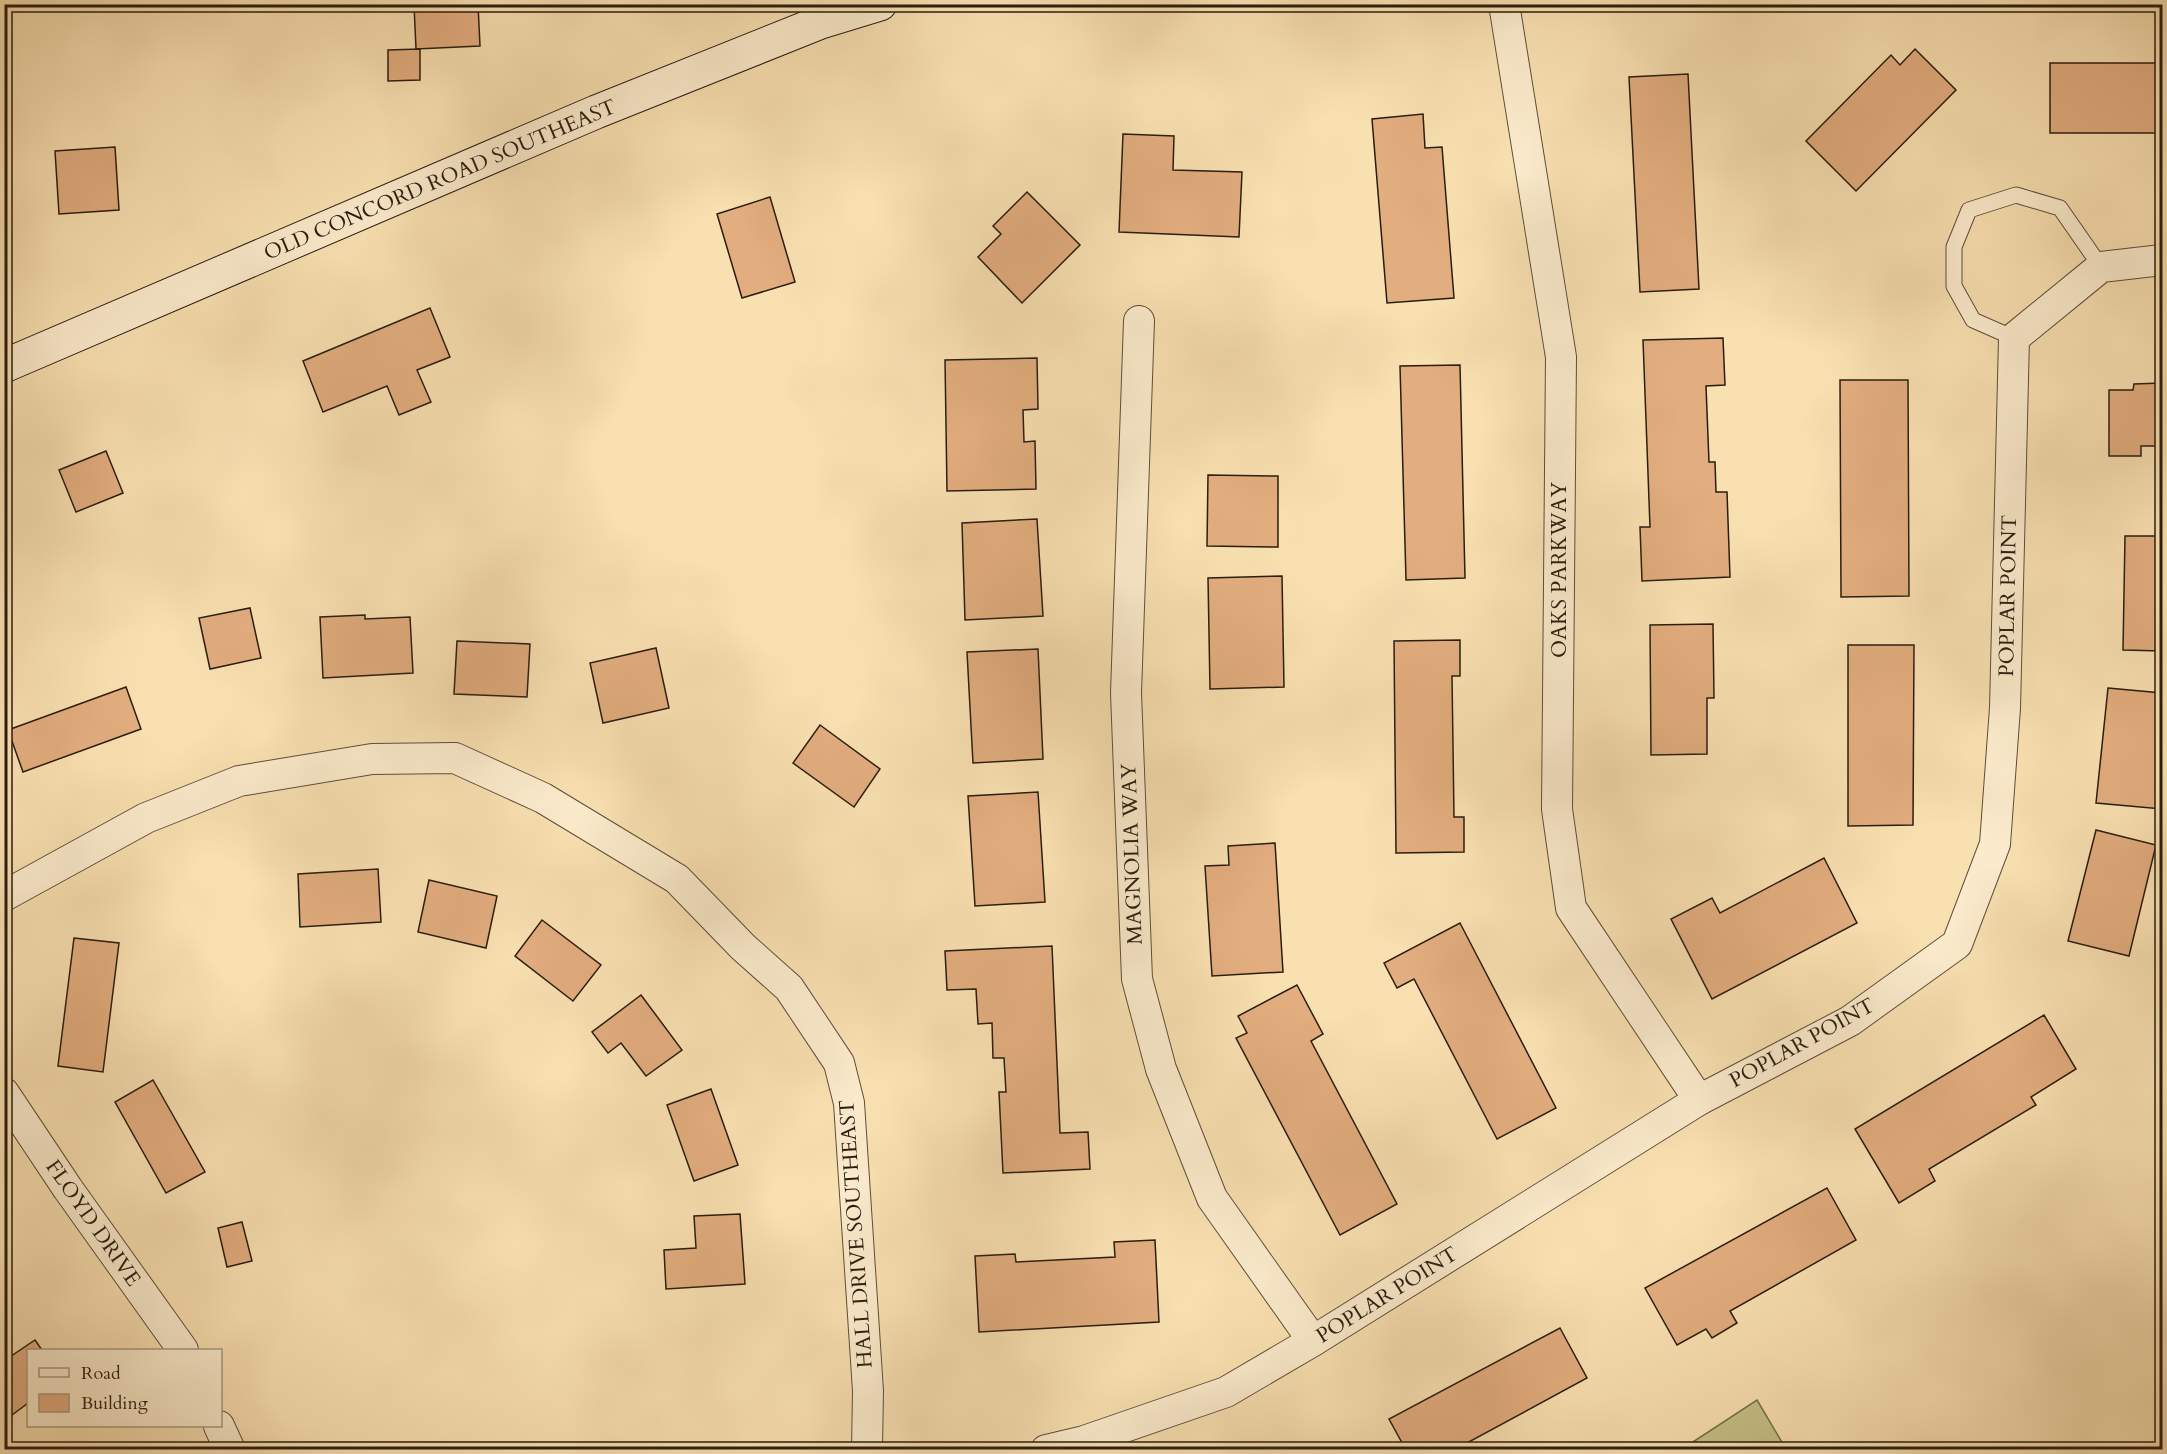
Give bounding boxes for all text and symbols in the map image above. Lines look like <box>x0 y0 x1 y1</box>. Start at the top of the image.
street label: OLD CONCORD ROAD SOUTHEAST <box>259 92 621 268</box>
street label: OAKS PARKWAY <box>1545 482 1574 658</box>
street label: POPLAR POINT <box>1992 515 2024 677</box>
street label: MAGNOLIA WAY <box>1114 762 1150 945</box>
street label: POPLAR POINT <box>1724 991 1880 1095</box>
street label: HALL DRIVE SOUTHEAST <box>832 1099 880 1369</box>
street label: FLOYD DRIVE <box>39 1154 147 1292</box>
street label: POPLAR POINT <box>1311 1240 1463 1350</box>
legend <box>27 1349 222 1427</box>
text: Road <box>81 1361 121 1386</box>
text: Building <box>81 1391 149 1416</box>

